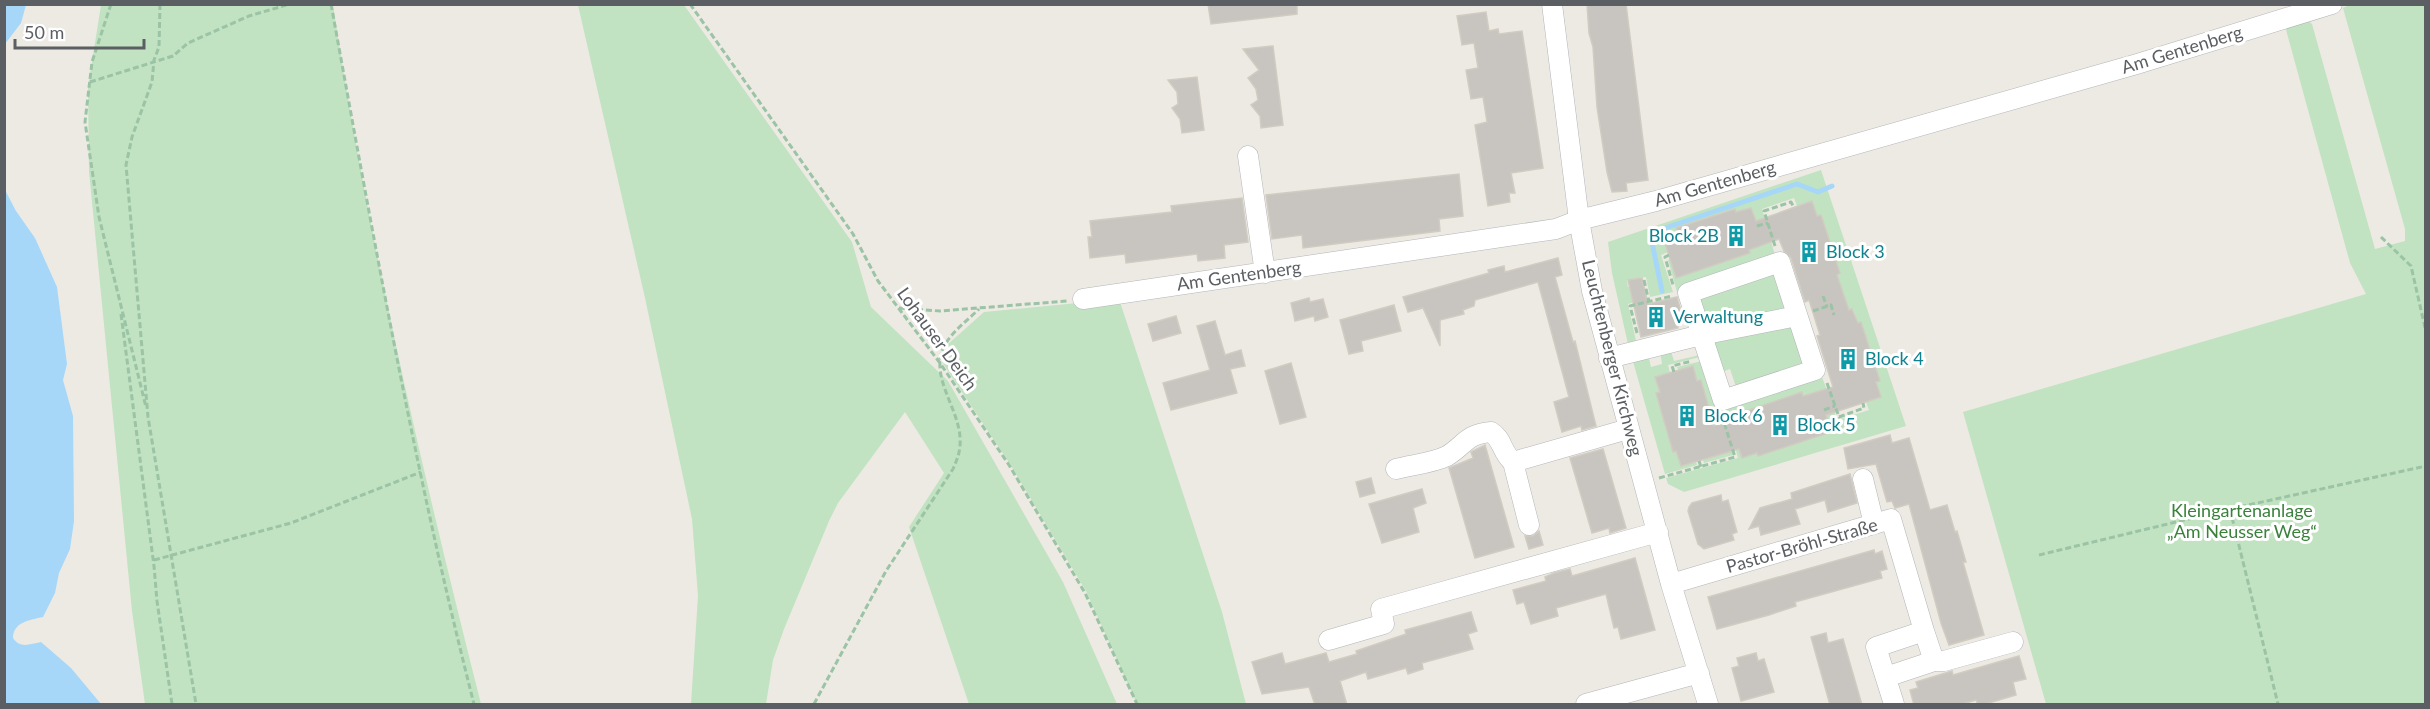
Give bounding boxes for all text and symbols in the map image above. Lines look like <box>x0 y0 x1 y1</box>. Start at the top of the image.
scale bar <box>15 12 144 50</box>
street label: Am Gentenberg <box>2119 20 2245 78</box>
text: 50 m <box>24 21 64 43</box>
street label: Am Gentenberg <box>1651 155 1778 211</box>
place label: Block 2B <box>1649 224 1719 246</box>
building icon: Block 2B <box>1724 224 1748 248</box>
building icon: Block 3 <box>1797 240 1821 264</box>
place label: Block 3 <box>1826 240 1885 262</box>
street label: Am Gentenberg <box>1175 255 1302 295</box>
street label: Leuchtenberger Kirchweg <box>1578 257 1648 458</box>
street label: Lohauser Deich <box>893 283 983 394</box>
building icon: Verwaltung <box>1644 305 1668 329</box>
place label: Verwaltung <box>1673 305 1763 327</box>
building icon: Block 4 <box>1836 347 1860 371</box>
place label: Block 4 <box>1865 347 1924 369</box>
building icon: Block 6 <box>1675 404 1699 428</box>
place label: Block 6 <box>1704 404 1763 426</box>
building icon: Block 5 <box>1768 413 1792 437</box>
place label: Block 5 <box>1797 413 1856 435</box>
park label: Kleingartenanlage „Am Neusser Weg“ <box>2167 499 2317 542</box>
street label: Pastor-Bröhl-Straße <box>1723 513 1880 577</box>

